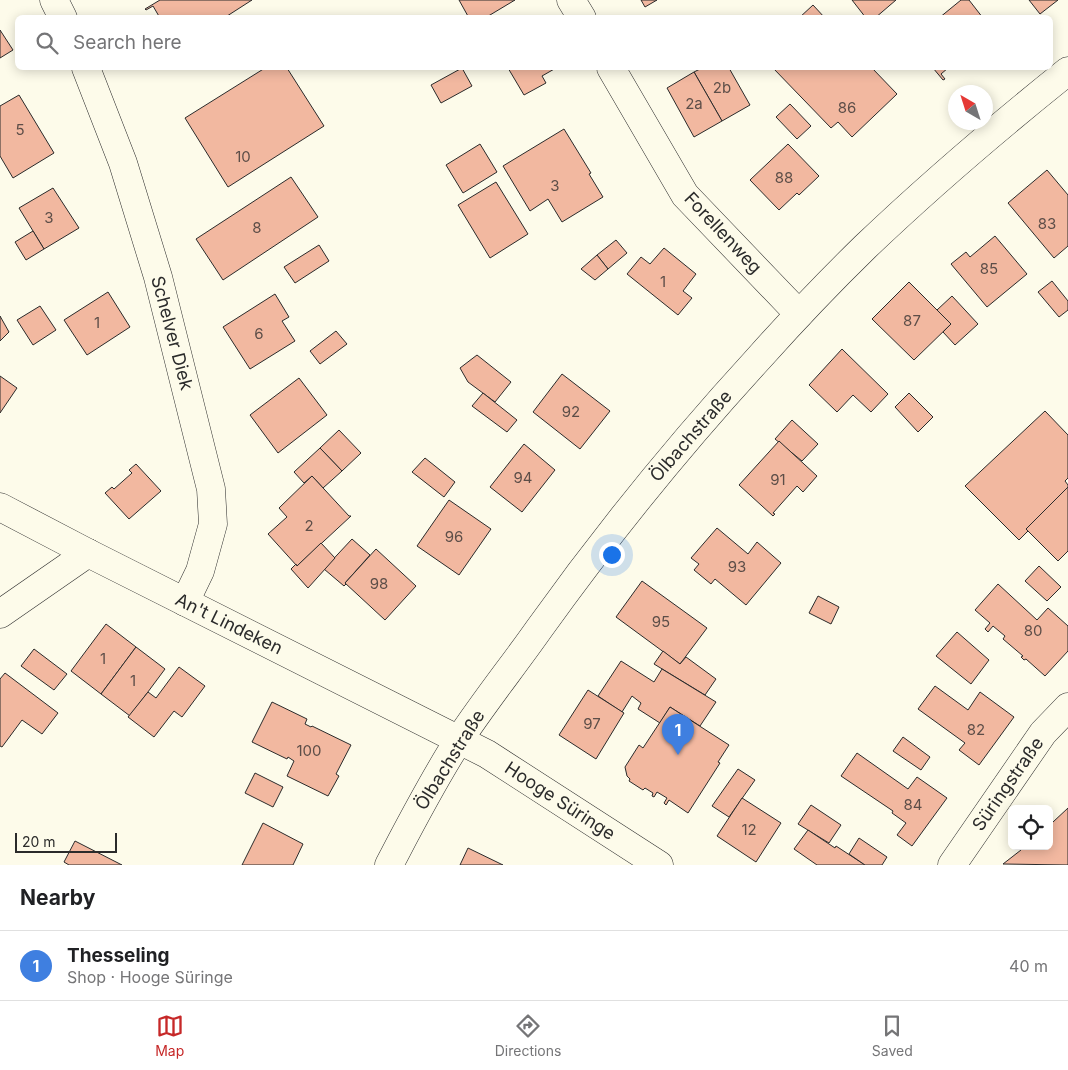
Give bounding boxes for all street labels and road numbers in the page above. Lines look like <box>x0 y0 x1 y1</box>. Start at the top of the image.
street label: Forellenweg <box>680 188 766 278</box>
street label: Schelver Diek <box>147 274 198 392</box>
street label: Ölbachstraße <box>644 385 736 486</box>
street label: An't Lindeken <box>172 589 286 659</box>
street label: Ölbachstraße <box>410 705 489 814</box>
street label: Süringstraße <box>968 733 1047 834</box>
street label: Hooge Süringe <box>501 757 619 844</box>

